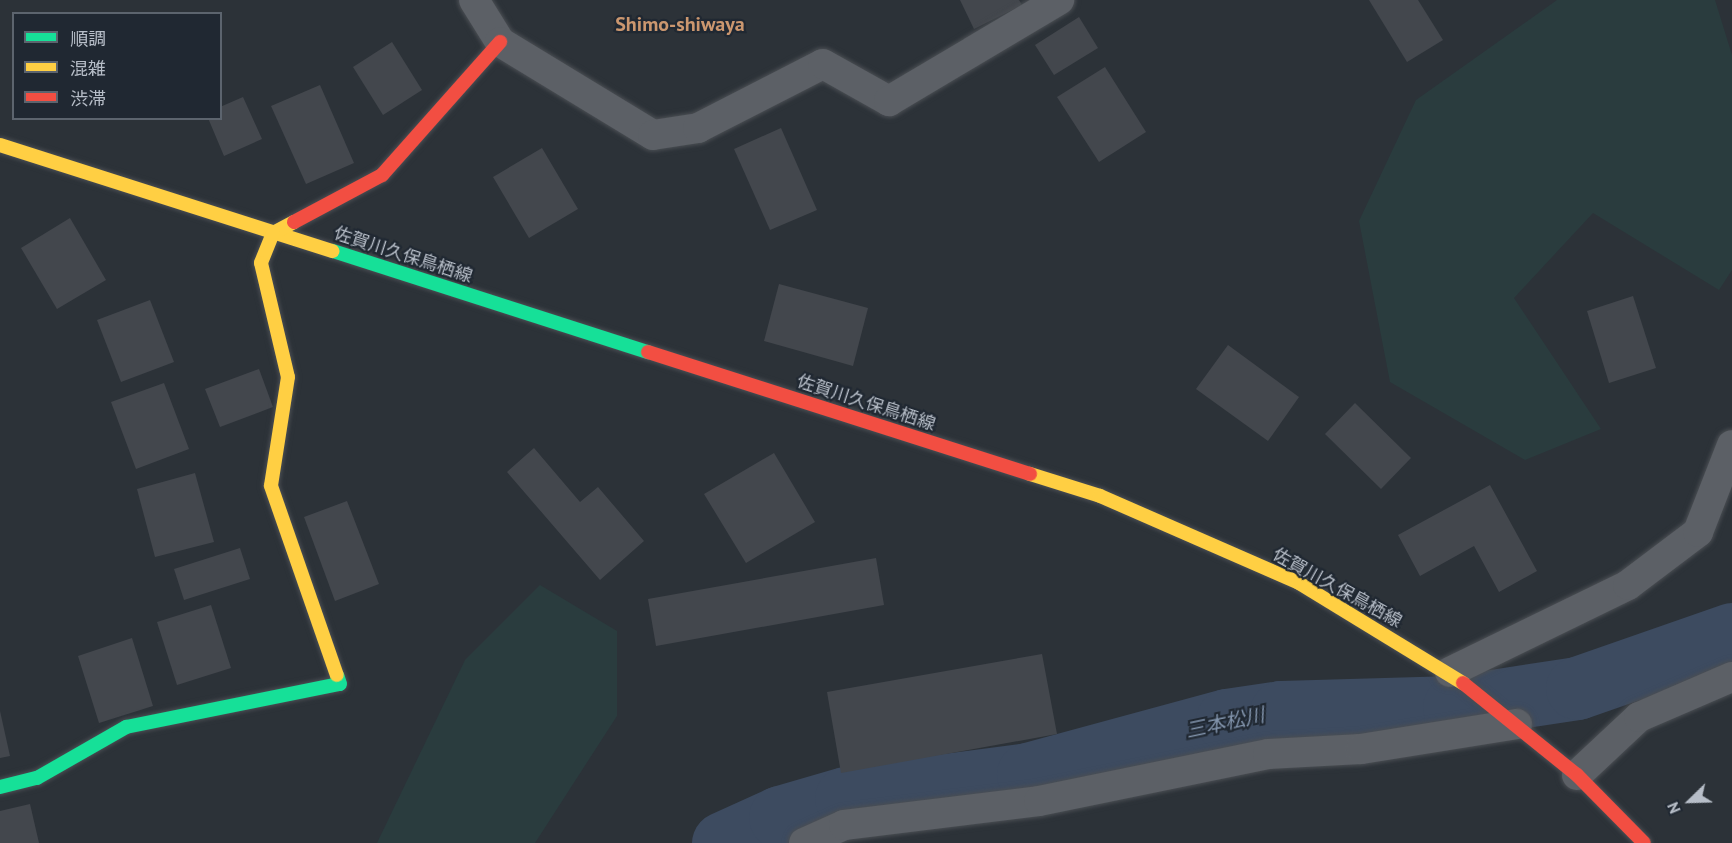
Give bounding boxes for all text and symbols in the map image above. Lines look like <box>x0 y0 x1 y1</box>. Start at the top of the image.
legend <box>12 12 222 120</box>
district label: Shimo-shiwaya <box>615 12 745 36</box>
text: 順調 <box>70 27 106 50</box>
text: 混雑 <box>70 57 106 80</box>
text: 渋滞 <box>70 87 106 110</box>
street label: 佐賀川久保鳥栖線 <box>331 222 475 288</box>
street label: 佐賀川久保鳥栖線 <box>794 370 938 436</box>
street label: 佐賀川久保鳥栖線 <box>1269 544 1405 632</box>
water label: 三本松川 <box>1183 703 1267 743</box>
north arrow <box>1660 771 1720 831</box>
text: N <box>1662 799 1685 817</box>

